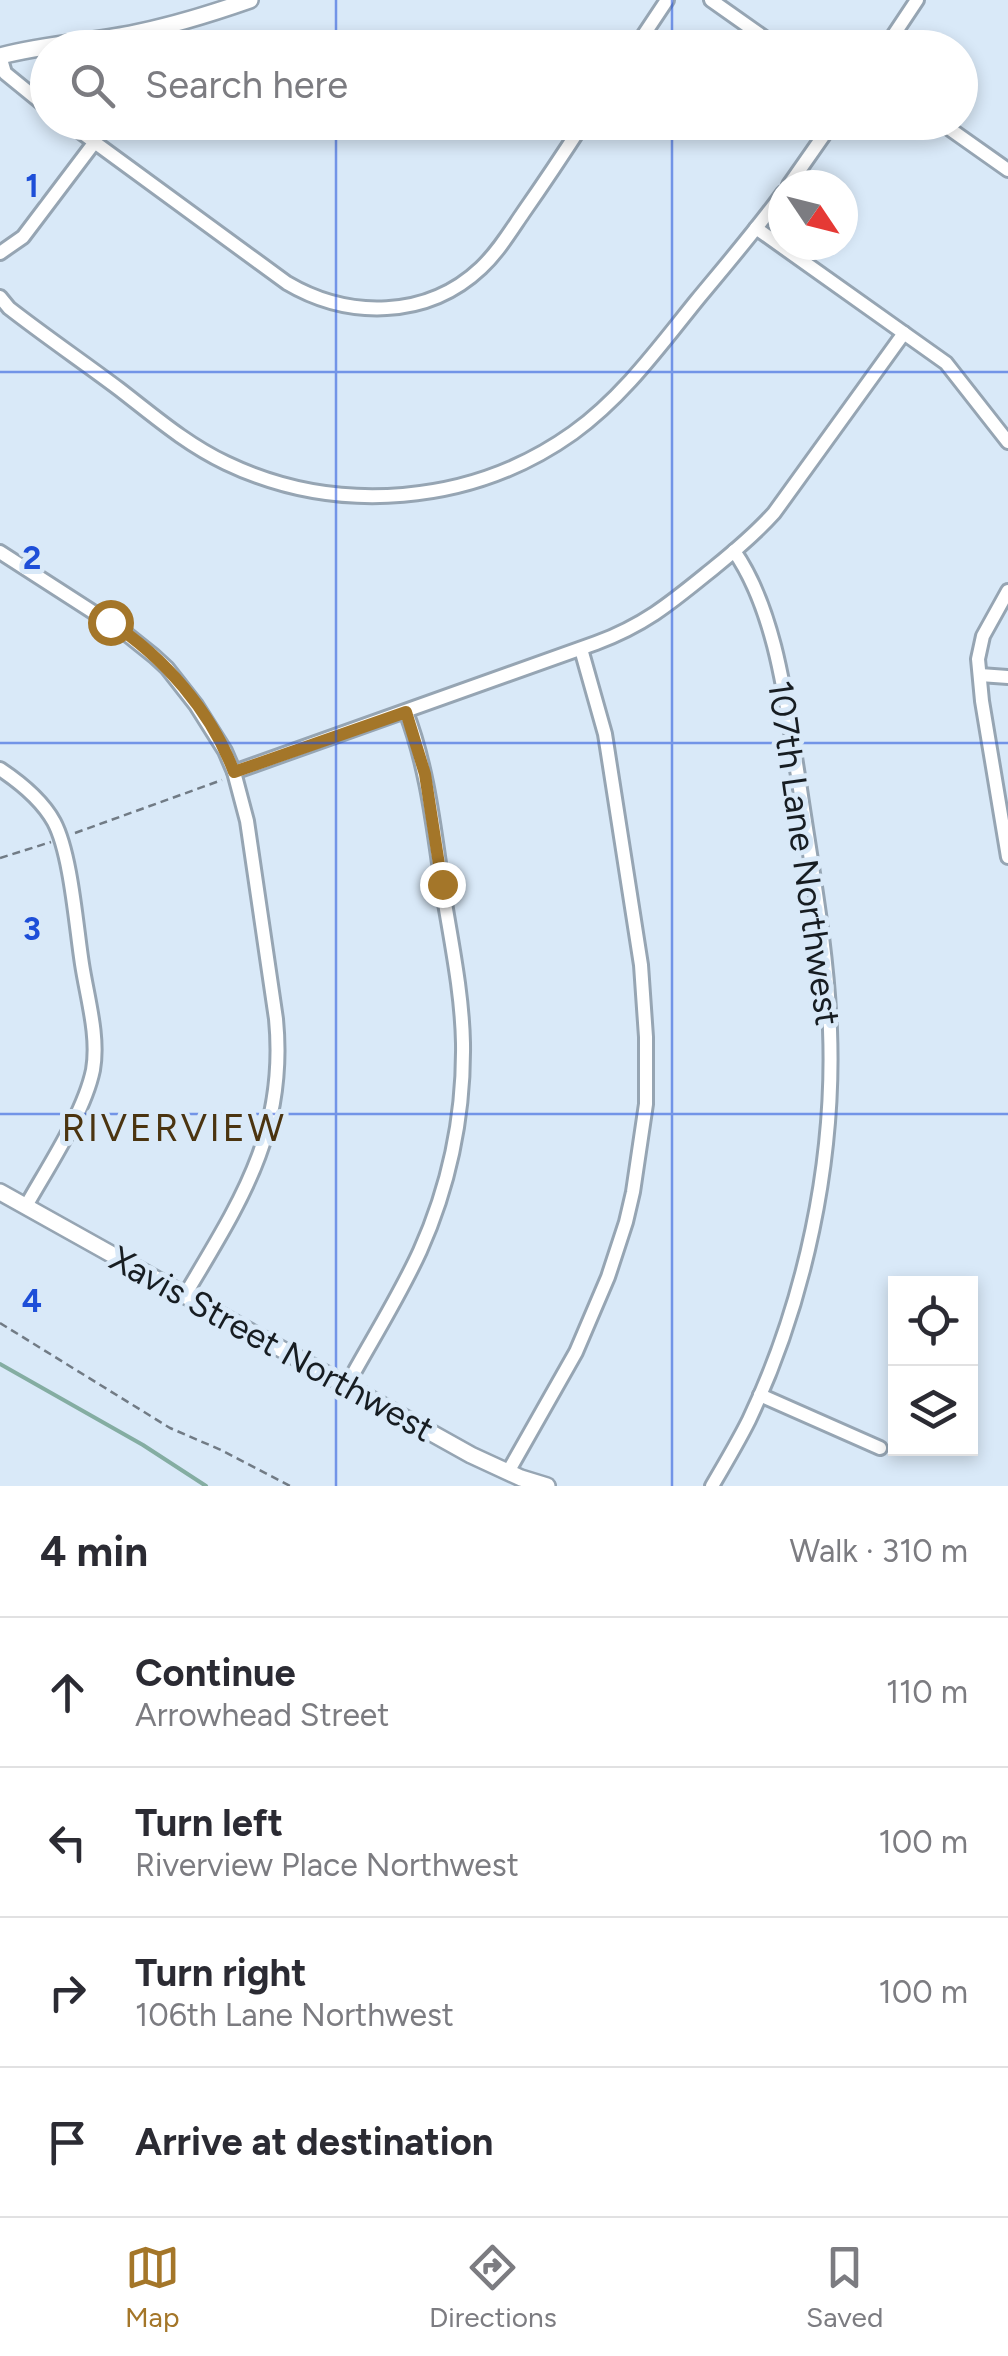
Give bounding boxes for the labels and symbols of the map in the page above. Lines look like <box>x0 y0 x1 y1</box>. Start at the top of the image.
text: 1 <box>25 167 39 205</box>
north arrow <box>768 170 858 260</box>
text: 2 <box>23 539 41 577</box>
route start <box>88 600 134 646</box>
street label: 107th Lane Northwest <box>759 678 849 1028</box>
route end <box>420 862 466 908</box>
text: 3 <box>23 910 41 948</box>
district label: RIVERVIEW <box>62 1105 286 1151</box>
street label: Xavis Street Northwest <box>103 1237 441 1451</box>
text: 4 <box>22 1282 42 1320</box>

